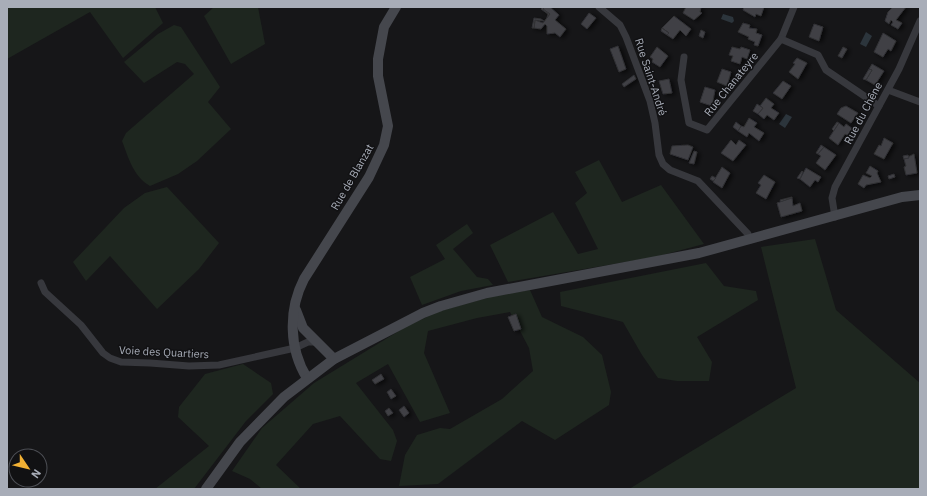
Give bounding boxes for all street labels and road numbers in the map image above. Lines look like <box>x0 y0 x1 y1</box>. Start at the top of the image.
street label: Rue Saint-André <box>632 36 670 118</box>
street label: Rue Chanateyre <box>701 49 761 119</box>
street label: Rue du Chêne <box>841 79 885 147</box>
street label: Rue de Blanzat <box>327 141 377 213</box>
street label: Voie des Quartiers <box>119 343 209 361</box>

